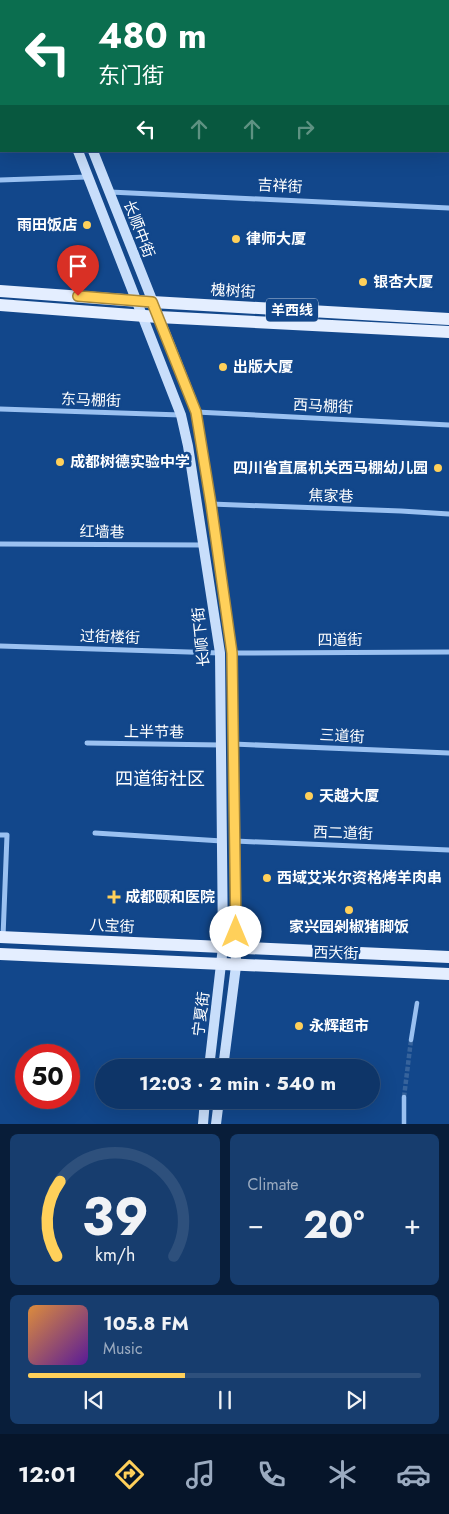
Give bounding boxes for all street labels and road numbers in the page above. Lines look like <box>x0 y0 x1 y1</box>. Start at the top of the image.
street label: 吉祥街 <box>257 174 303 198</box>
street label: 长顺中街 <box>118 197 160 261</box>
street label: 槐树街 <box>210 279 256 303</box>
road number: 羊西线 <box>266 298 318 322</box>
street label: 东马棚街 <box>61 388 121 412</box>
street label: 西马棚街 <box>292 393 354 419</box>
street label: 焦家巷 <box>308 484 354 508</box>
street label: 红墙巷 <box>79 521 125 543</box>
street label: 长顺下街 <box>187 606 215 668</box>
street label: 过街楼街 <box>80 625 140 649</box>
street label: 四道街 <box>317 629 363 651</box>
street label: 上半节巷 <box>124 720 184 744</box>
street label: 三道街 <box>319 724 365 748</box>
street label: 西二道街 <box>313 821 373 845</box>
street label: 八宝街 <box>89 914 135 938</box>
street label: 西大街 <box>313 941 359 965</box>
street label: 宁夏街 <box>187 990 215 1038</box>

